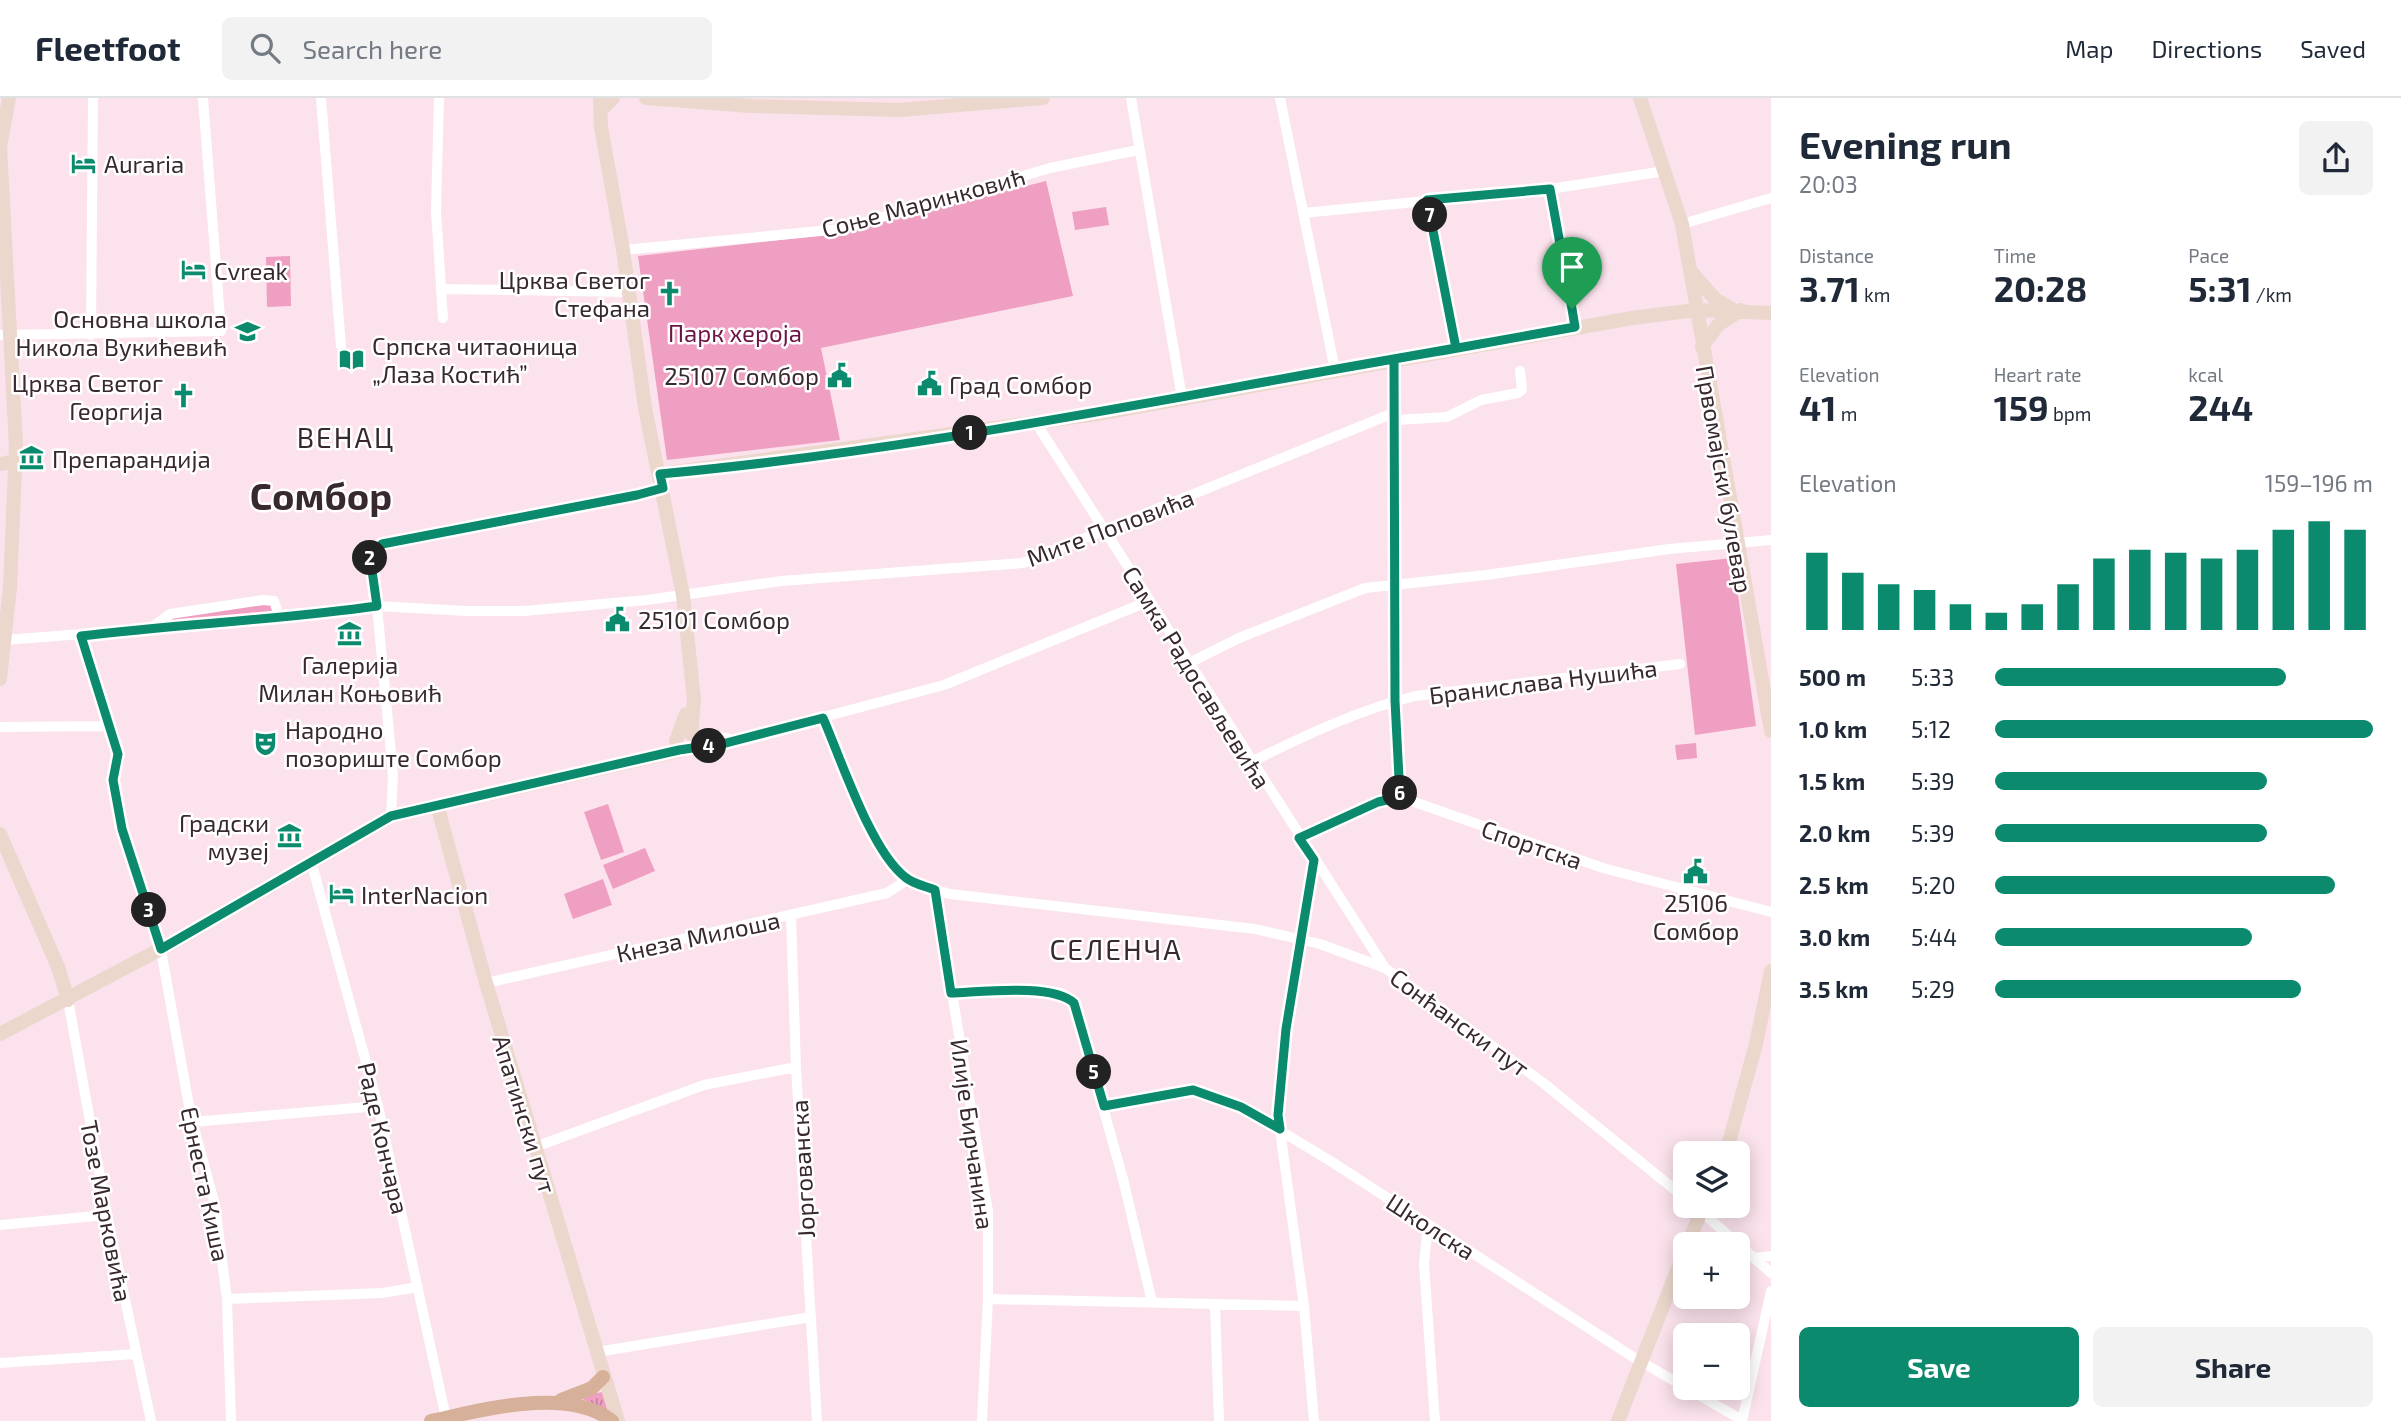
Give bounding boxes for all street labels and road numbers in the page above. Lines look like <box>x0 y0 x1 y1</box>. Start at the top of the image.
street label: Соње Маринковић <box>818 161 1028 243</box>
street label: Првомајски булевар <box>1690 363 1759 595</box>
street label: Мите Поповића <box>1022 482 1198 572</box>
street label: Самка Радосављевића <box>1117 560 1277 794</box>
street label: Бранислава Нушића <box>1427 653 1659 710</box>
street label: Спортска <box>1478 813 1586 875</box>
street label: Кнеза Милоша <box>613 904 783 968</box>
street label: Сонћански пут <box>1384 962 1535 1083</box>
street label: Апатински пут <box>486 1031 563 1197</box>
street label: Илије Бирчанина <box>945 1037 1001 1231</box>
street label: Раде Кончара <box>352 1059 416 1217</box>
street label: Јоргованска <box>784 1099 820 1239</box>
street label: Ернеста Киша <box>175 1104 237 1264</box>
street label: Тозе Марковића <box>75 1118 139 1304</box>
street label: Школска <box>1381 1187 1481 1265</box>

